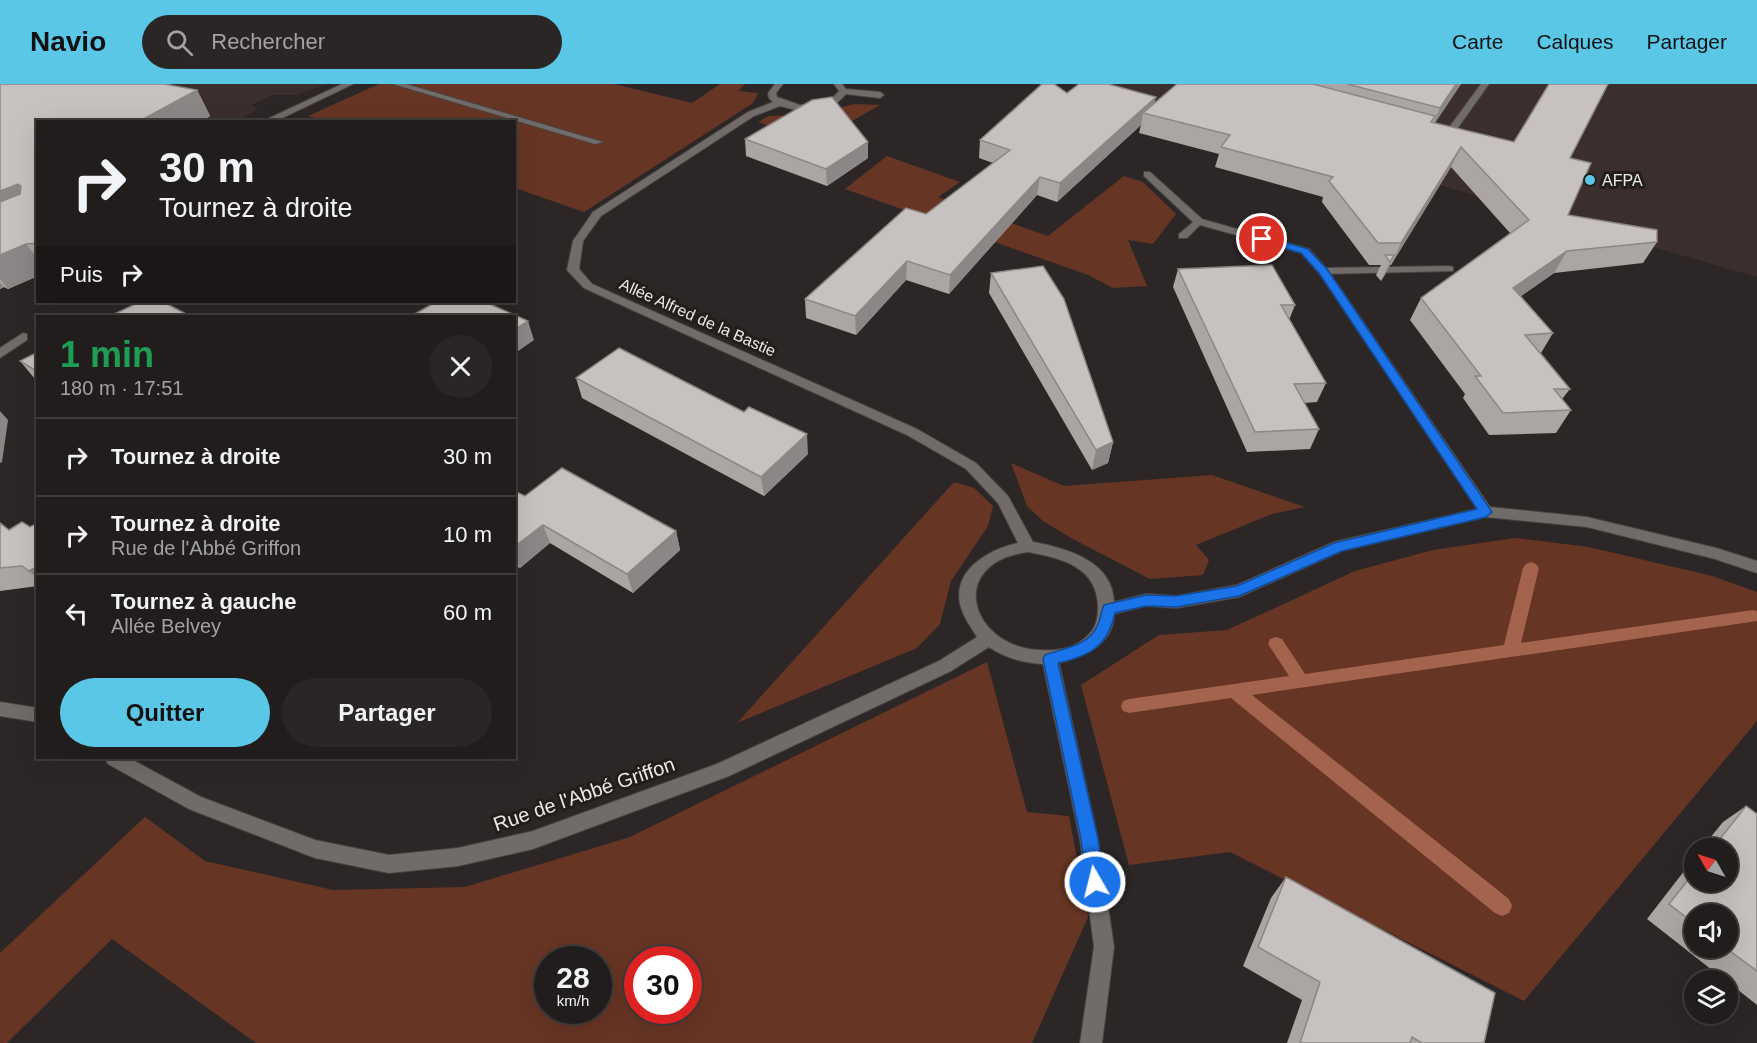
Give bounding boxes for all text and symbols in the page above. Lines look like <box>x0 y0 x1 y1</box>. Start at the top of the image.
search box <box>142 15 562 69</box>
text: Navio <box>30 26 106 57</box>
icon: search <box>163 26 196 59</box>
text: Rechercher <box>211 29 325 54</box>
text: Carte <box>1452 30 1503 53</box>
text: Calques <box>1536 30 1613 53</box>
text: Partager <box>1646 30 1727 53</box>
icon: right <box>60 144 138 222</box>
text: 30 m <box>159 144 255 191</box>
place label: AFPA <box>1602 172 1643 189</box>
marker: AFPA <box>1583 173 1597 187</box>
text: Tournez à droite <box>159 193 353 223</box>
pin <box>1236 213 1287 264</box>
icon: arrive <box>1245 222 1278 255</box>
icon: right <box>115 258 148 291</box>
text: Puis <box>60 262 103 287</box>
street label: Allée Alfred de la Bastie <box>617 275 779 360</box>
text: 1 min <box>60 334 154 375</box>
button: close <box>429 335 492 398</box>
text: 180 m · 17:51 <box>60 377 183 399</box>
icon: right <box>60 441 93 474</box>
text: Tournez à droite <box>111 444 281 469</box>
text: 30 m <box>443 444 492 469</box>
text: Tournez à droite <box>111 511 281 536</box>
icon: right <box>60 519 93 552</box>
text: 10 m <box>443 522 492 547</box>
text: Rue de l'Abbé Griffon <box>111 537 301 559</box>
text: Tournez à gauche <box>111 589 296 614</box>
icon: left <box>60 597 93 630</box>
text: 60 m <box>443 600 492 625</box>
text: Allée Belvey <box>111 615 221 637</box>
button: Quitter <box>60 678 270 747</box>
button: Partager <box>282 678 492 747</box>
street label: Rue de l'Abbé Griffon <box>490 753 678 835</box>
north arrow <box>1684 838 1738 892</box>
map controls <box>1684 838 1738 1024</box>
position arrow <box>1063 850 1127 914</box>
button: sound <box>1684 904 1738 958</box>
speed limit sign: 30 <box>624 946 702 1024</box>
text: 28 <box>556 961 590 994</box>
button: layers <box>1684 970 1738 1024</box>
text: km/h <box>557 992 589 1009</box>

